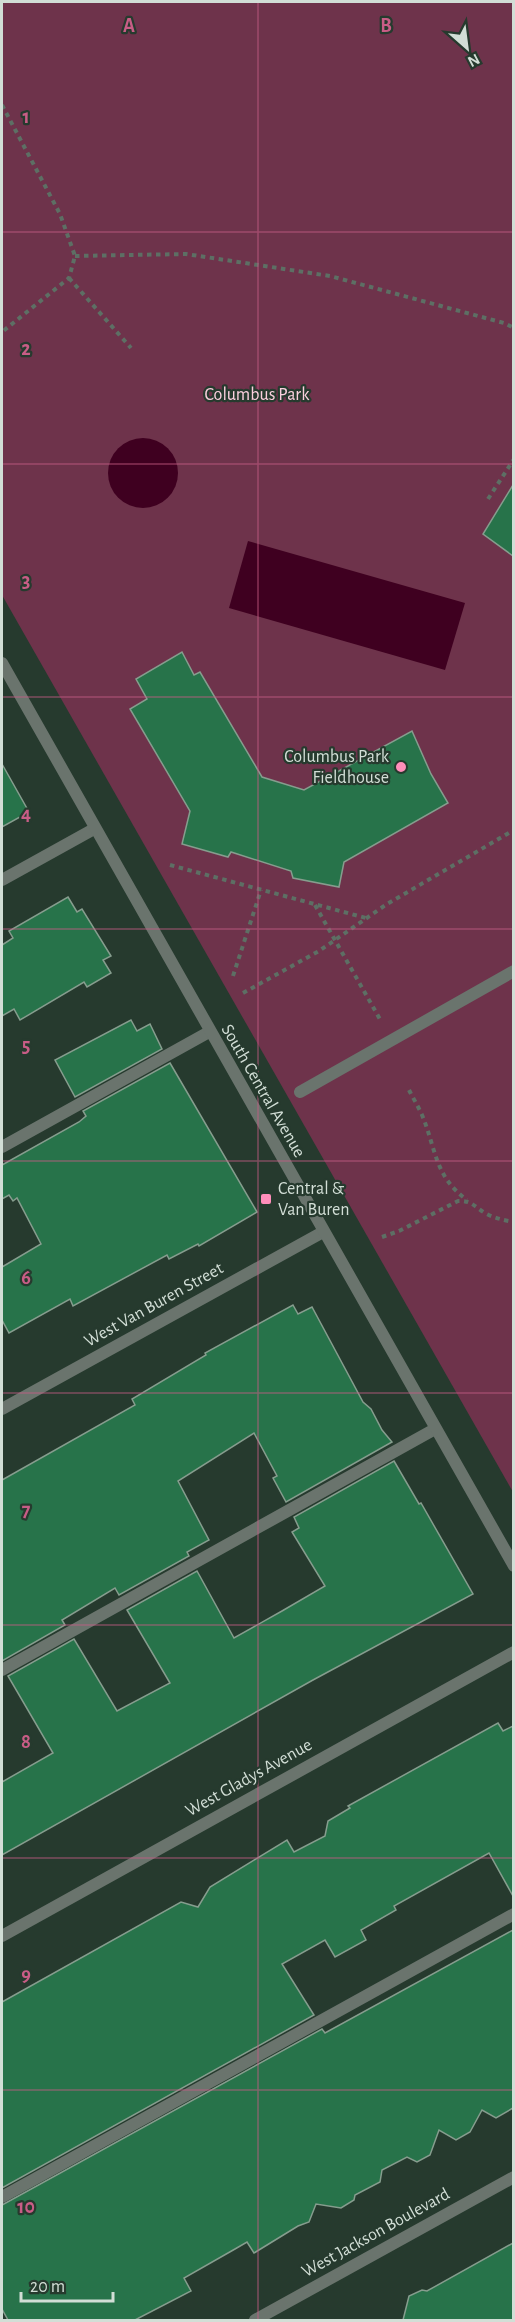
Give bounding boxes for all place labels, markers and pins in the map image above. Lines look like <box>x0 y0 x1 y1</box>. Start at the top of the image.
place label: Columbus Park Fieldhouse <box>284 748 390 787</box>
marker: Columbus Park Fieldhouse <box>394 760 408 774</box>
place label: Central & Van Buren <box>278 1180 350 1219</box>
marker: Central & Van Buren <box>259 1192 273 1206</box>

